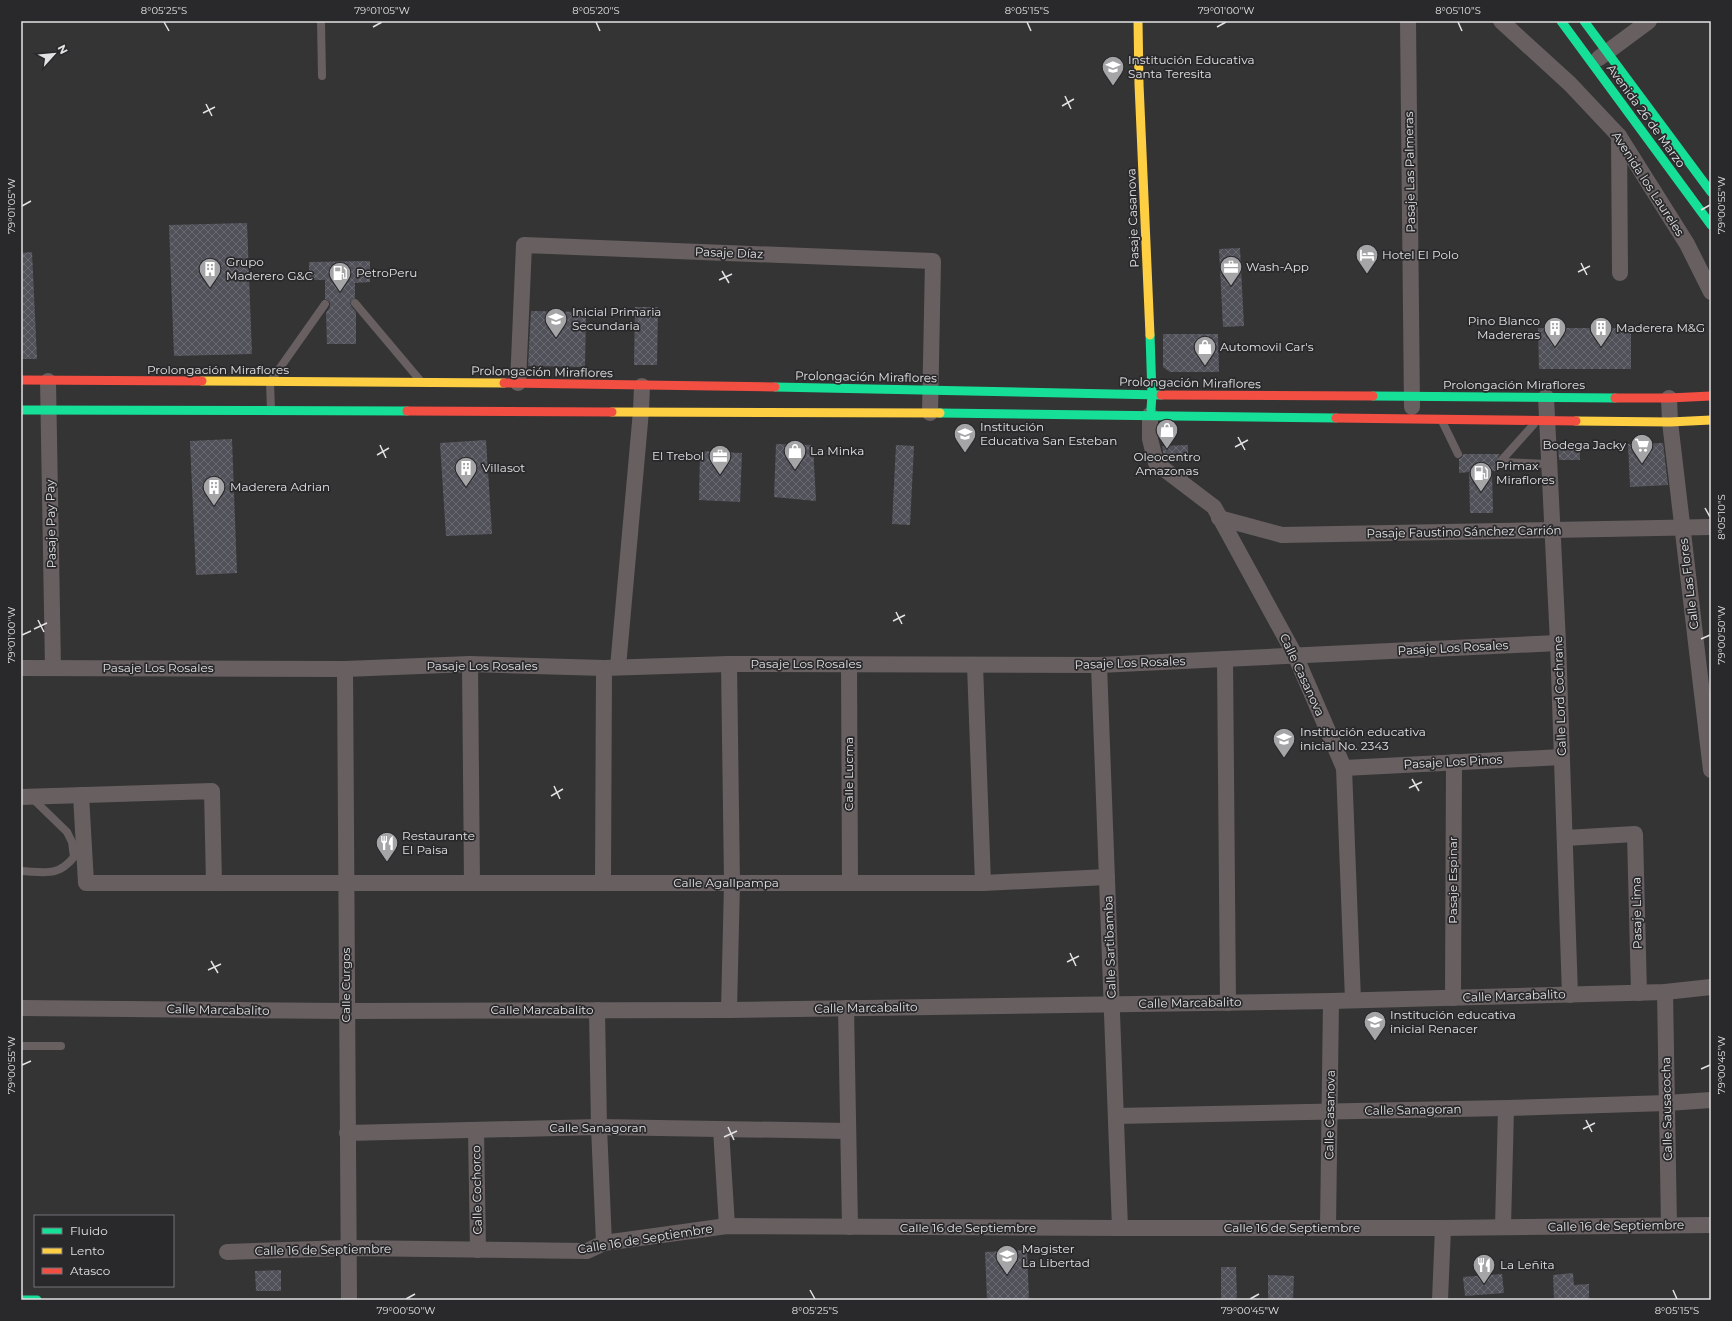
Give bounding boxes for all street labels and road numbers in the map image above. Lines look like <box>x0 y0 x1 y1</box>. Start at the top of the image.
street label: Avenida 26 de Marzo <box>1604 61 1689 170</box>
street label: Pasaje Las Palmeras <box>1401 111 1418 233</box>
street label: Avenida los Laureles <box>1609 129 1688 239</box>
street label: Pasaje Casanova <box>1123 168 1142 268</box>
street label: Pasaje Díaz <box>695 244 764 261</box>
street label: Prolongación Miraflores <box>147 362 289 377</box>
street label: Prolongación Miraflores <box>471 363 613 380</box>
street label: Prolongación Miraflores <box>795 368 937 385</box>
street label: Prolongación Miraflores <box>1119 374 1261 391</box>
street label: Prolongación Miraflores <box>1443 377 1585 392</box>
street label: Pasaje Pay Pay <box>42 479 59 569</box>
street label: Pasaje Faustino Sánchez Carrión <box>1366 522 1562 541</box>
street label: Calle Las Flores <box>1675 538 1702 630</box>
street label: Calle Casanova <box>1277 631 1328 719</box>
street label: Calle Lord Cochrane <box>1550 636 1569 756</box>
street label: Pasaje Los Rosales <box>1397 637 1509 658</box>
street label: Pasaje Los Rosales <box>1074 653 1186 672</box>
street label: Pasaje Los Rosales <box>750 656 862 671</box>
street label: Pasaje Los Rosales <box>426 658 538 673</box>
street label: Pasaje Los Rosales <box>102 660 214 675</box>
street label: Calle Lucma <box>841 737 856 811</box>
street label: Pasaje Los Pinos <box>1403 751 1503 772</box>
street label: Pasaje Espinar <box>1445 836 1460 924</box>
street label: Calle Agallpampa <box>673 875 779 890</box>
street label: Pasaje Lima <box>1628 877 1645 949</box>
street label: Calle Sartibamba <box>1100 895 1119 999</box>
street label: Calle Curgos <box>338 947 353 1022</box>
street label: Calle Marcabalito <box>1462 986 1566 1005</box>
street label: Calle Marcabalito <box>1138 994 1242 1011</box>
street label: Calle Marcabalito <box>814 999 918 1016</box>
street label: Calle Marcabalito <box>166 1001 270 1018</box>
street label: Calle Marcabalito <box>490 1002 594 1017</box>
street label: Calle Sausacocha <box>1658 1057 1675 1161</box>
street label: Calle Casanova <box>1321 1070 1338 1160</box>
street label: Calle Sanagoran <box>1364 1101 1462 1118</box>
street label: Calle Sanagoran <box>549 1120 647 1135</box>
street label: Calle Cochorco <box>468 1145 485 1235</box>
street label: Calle 16 de Septiembre <box>1548 1217 1684 1234</box>
street label: Calle 16 de Septiembre <box>576 1220 714 1257</box>
street label: Calle 16 de Septiembre <box>900 1220 1036 1235</box>
street label: Calle 16 de Septiembre <box>1224 1220 1360 1235</box>
street label: Calle 16 de Septiembre <box>255 1241 391 1258</box>

